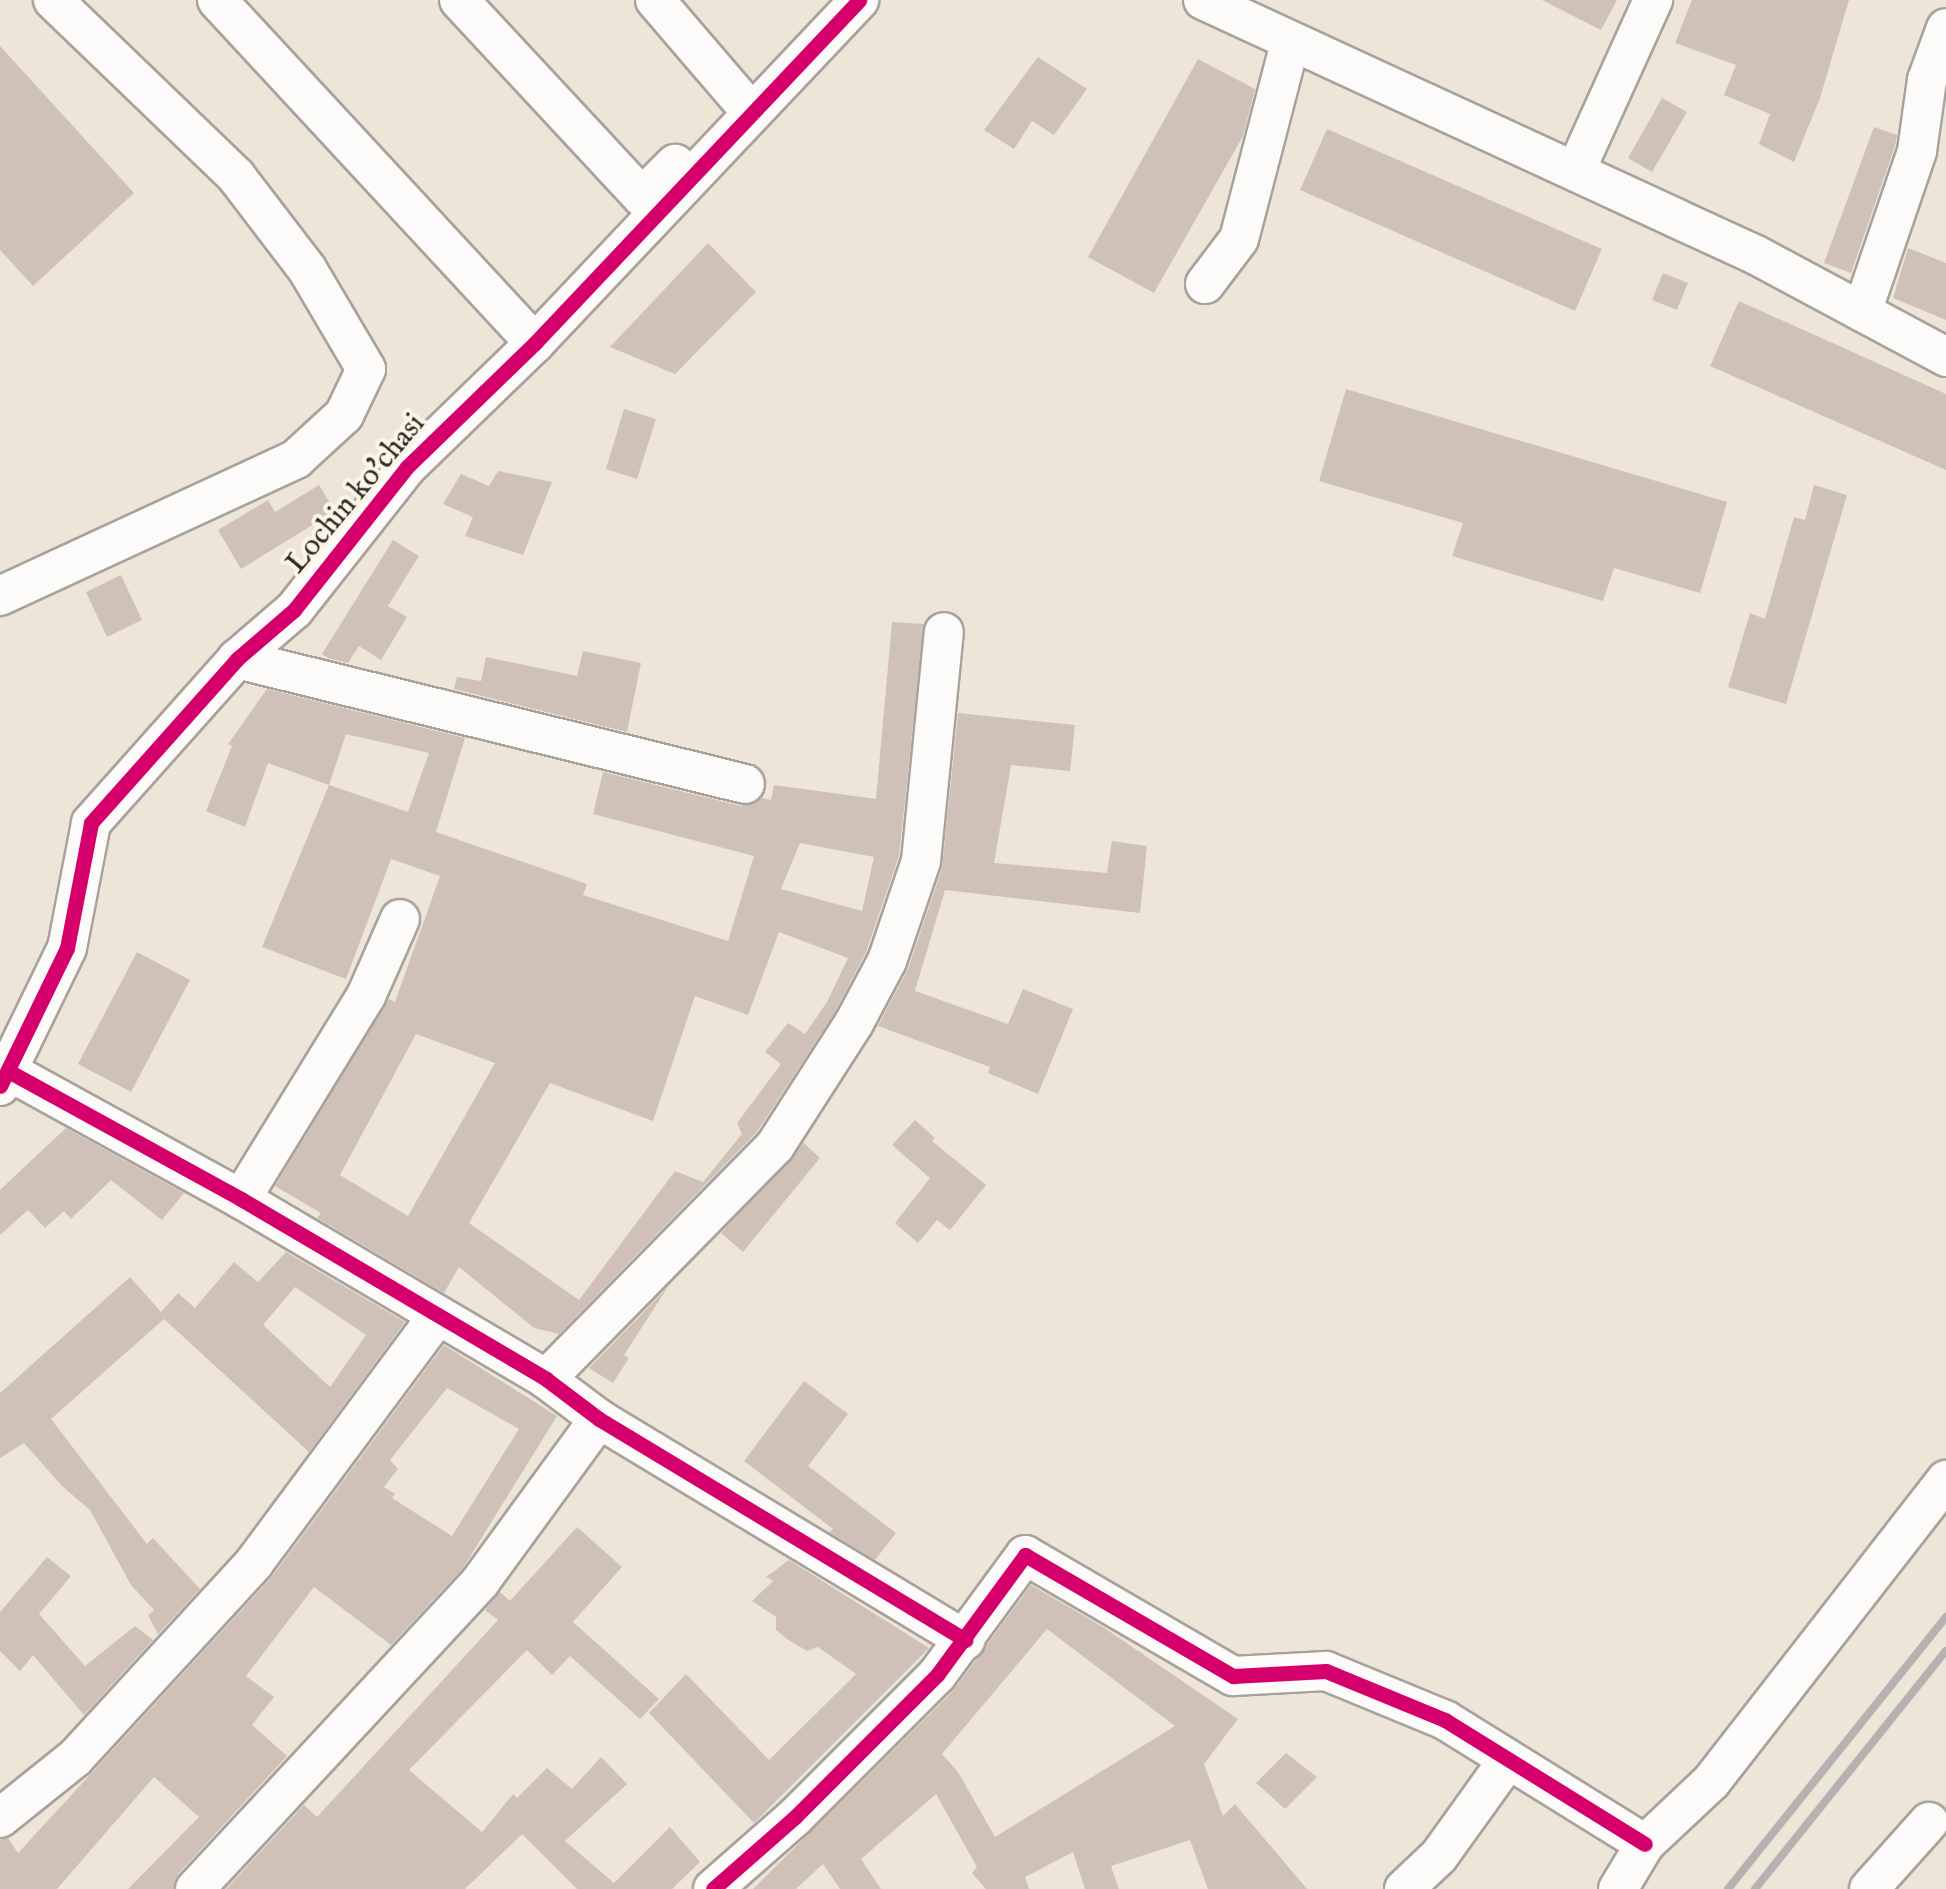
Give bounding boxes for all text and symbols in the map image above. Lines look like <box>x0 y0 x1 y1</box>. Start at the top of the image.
street label: Lochin ko'chasi <box>279 407 433 581</box>

